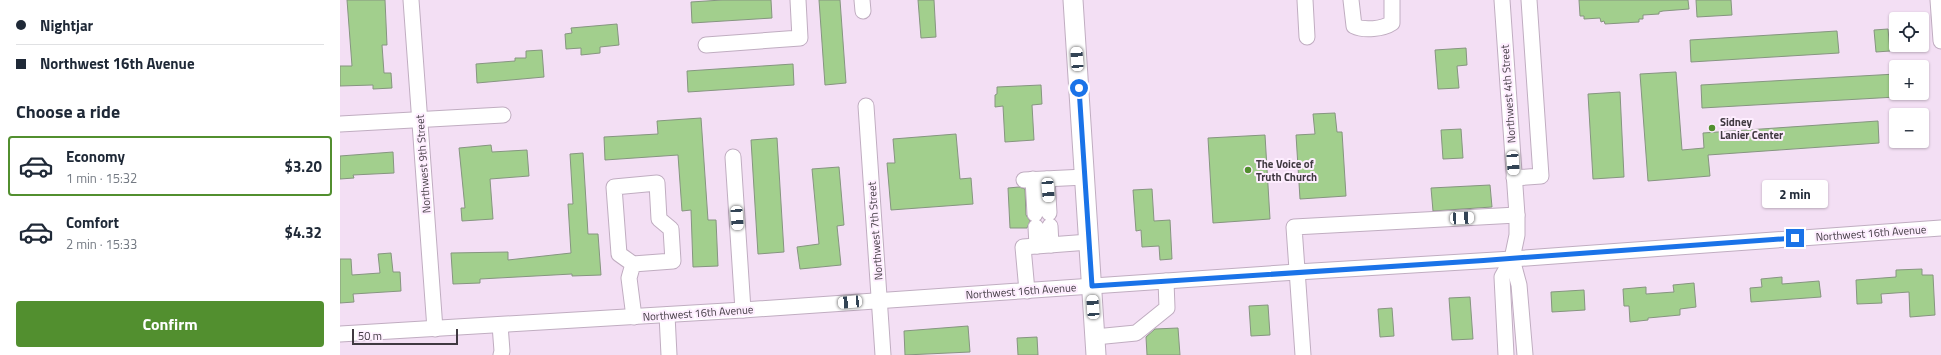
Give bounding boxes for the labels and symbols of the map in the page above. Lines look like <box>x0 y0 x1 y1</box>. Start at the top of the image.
street label: Northwest 4th Street <box>1497 44 1519 144</box>
car <box>1070 47 1084 71</box>
route start <box>1070 79 1088 97</box>
street label: Northwest 9th Street <box>412 114 434 214</box>
place label: Sidney Lanier Center <box>1720 114 1783 143</box>
marker: Sidney Lanier Center <box>1707 123 1717 133</box>
car <box>1506 151 1520 175</box>
place label: The Voice of Truth Church <box>1256 156 1317 185</box>
marker: The Voice of Truth Church <box>1243 165 1253 175</box>
car <box>1041 178 1055 202</box>
callout: 2 min <box>1762 180 1828 208</box>
street label: Northwest 7th Street <box>864 181 886 281</box>
car <box>730 206 744 230</box>
car <box>1450 211 1474 225</box>
street label: Northwest 16th Avenue <box>1815 221 1927 245</box>
route end <box>1786 229 1804 247</box>
street label: Northwest 16th Avenue <box>965 279 1077 303</box>
car <box>838 295 862 309</box>
car <box>1086 295 1100 319</box>
street label: Northwest 16th Avenue <box>642 301 754 325</box>
scale bar <box>352 327 458 346</box>

